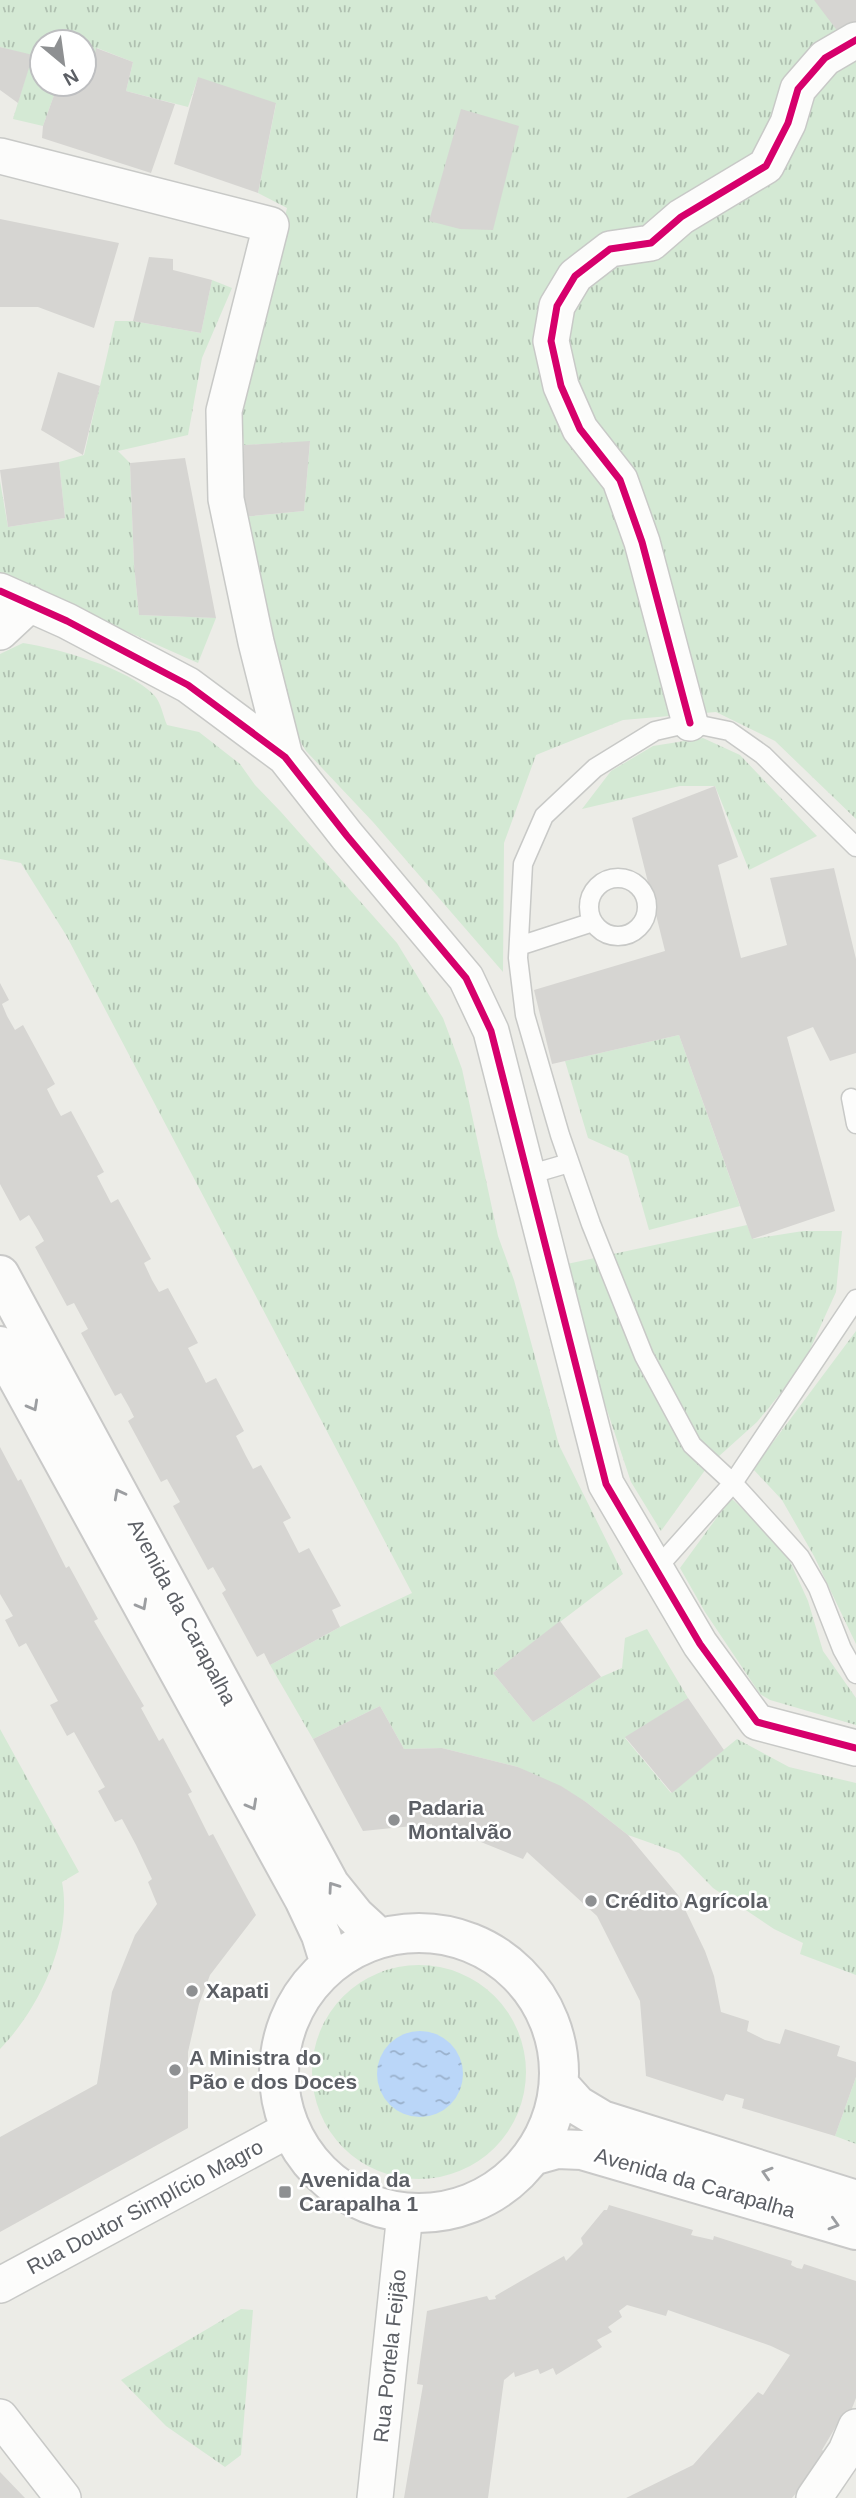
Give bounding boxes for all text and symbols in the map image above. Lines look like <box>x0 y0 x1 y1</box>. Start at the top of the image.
north arrow <box>28 28 98 98</box>
text: N <box>60 65 82 90</box>
one-way arrow <box>25 1399 38 1411</box>
one-way arrow <box>114 1489 127 1502</box>
street label: Avenida da Carapalha <box>124 1515 241 1709</box>
one-way arrow <box>134 1598 147 1611</box>
place label: Padaria Montalvão <box>408 1796 512 1843</box>
one-way arrow <box>244 1797 257 1810</box>
marker: Padaria Montalvão <box>386 1812 402 1828</box>
one-way arrow <box>329 1882 342 1895</box>
place label: Crédito Agrícola <box>605 1889 768 1912</box>
marker: Crédito Agrícola <box>583 1893 599 1909</box>
place label: Xapati <box>206 1979 269 2002</box>
marker: Xapati <box>184 1983 200 1999</box>
place label: A Ministra do Pão e dos Doces <box>189 2046 357 2093</box>
marker: A Ministra do Pão e dos Doces <box>167 2062 183 2078</box>
street label: Rua Doutor Simplício Magro <box>23 2134 267 2279</box>
street label: Avenida da Carapalha <box>592 2143 798 2222</box>
one-way arrow <box>762 2166 774 2181</box>
place label: Avenida da Carapalha 1 <box>299 2168 418 2215</box>
marker: Avenida da Carapalha 1 <box>277 2184 293 2200</box>
one-way arrow <box>828 2215 840 2230</box>
street label: Rua Portela Feijão <box>369 2268 410 2444</box>

